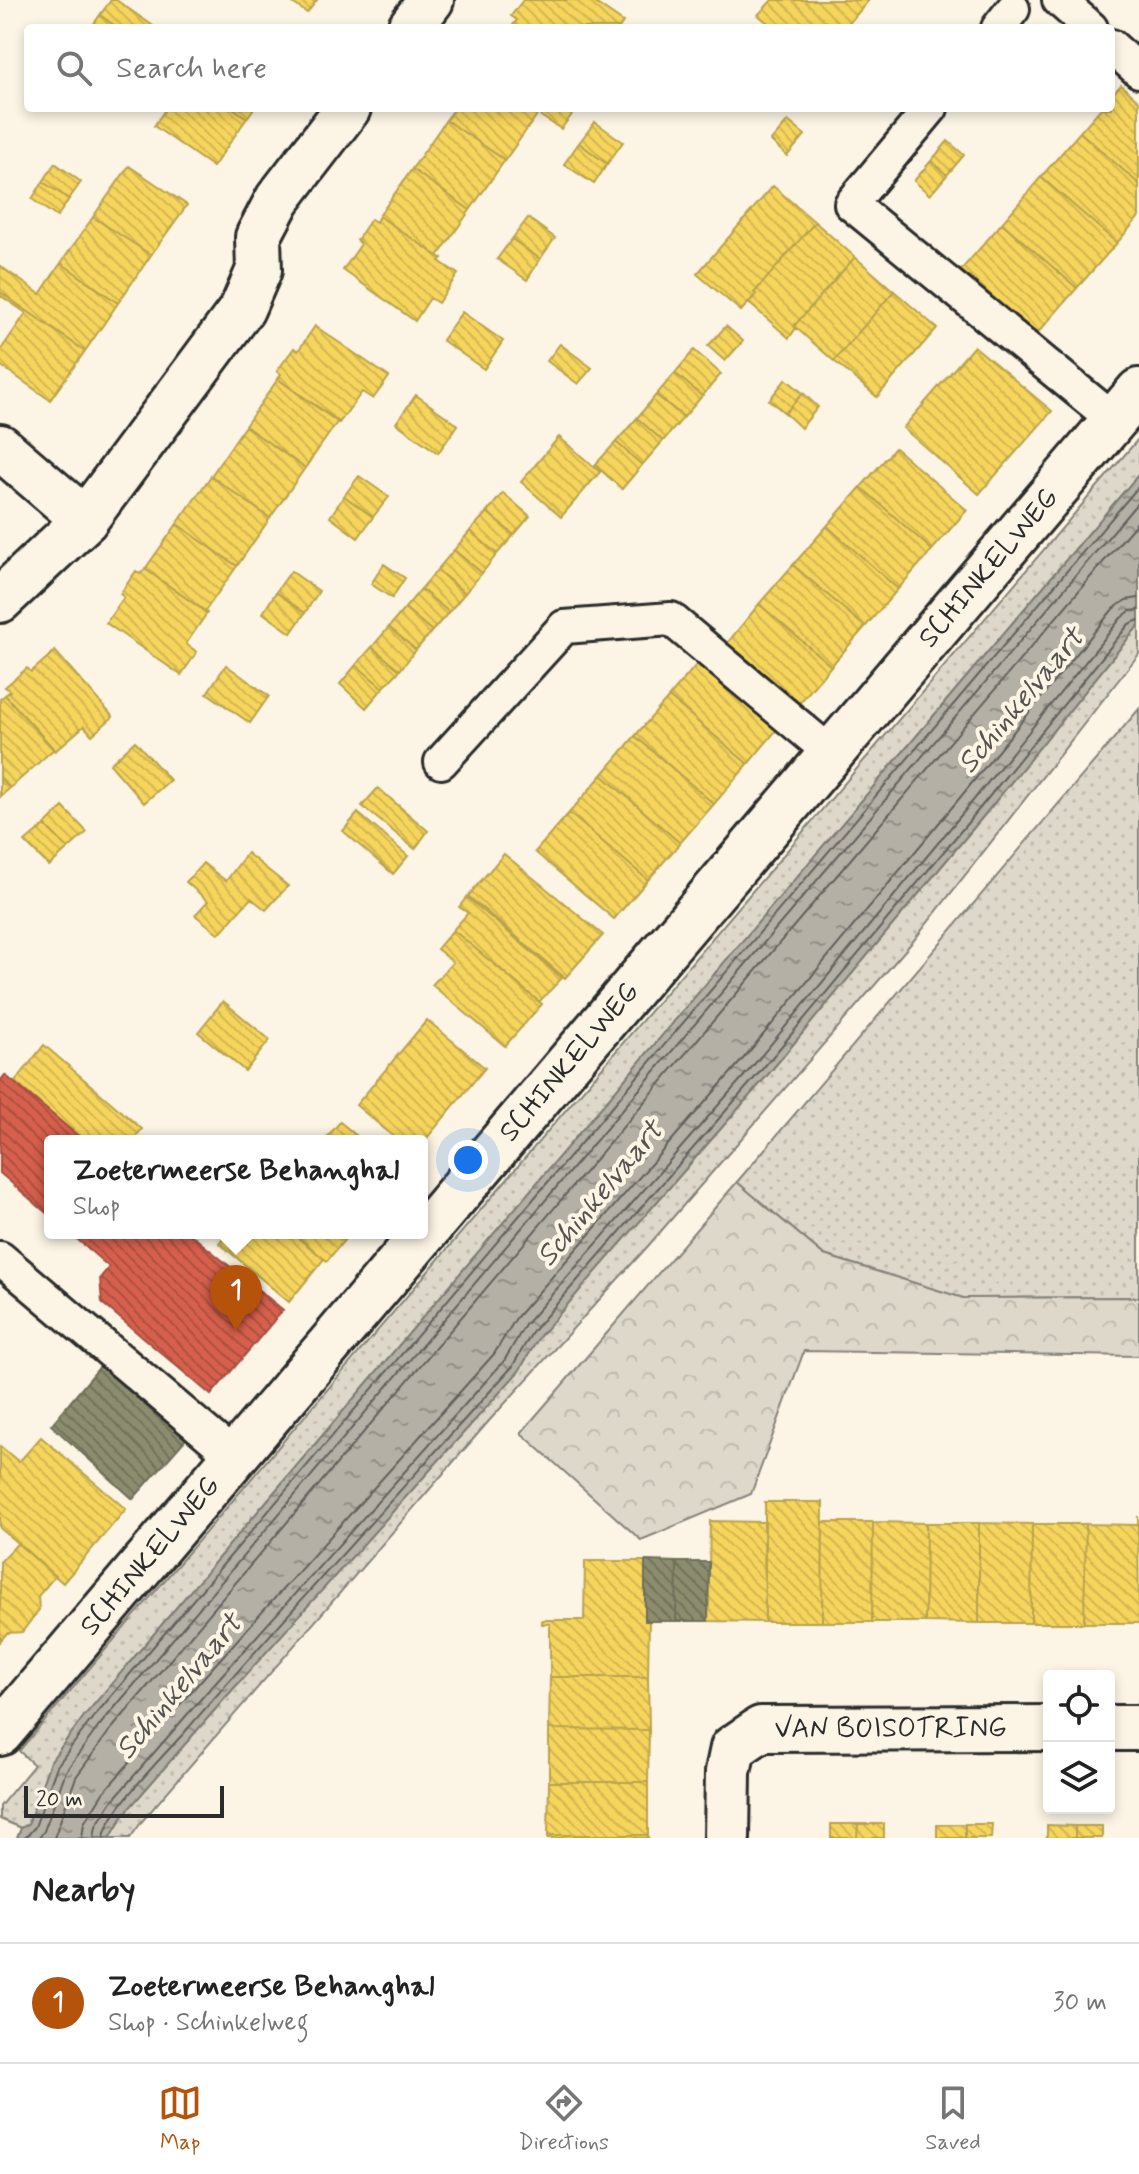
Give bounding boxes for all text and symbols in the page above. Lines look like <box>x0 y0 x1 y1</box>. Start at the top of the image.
search box <box>24 24 1115 112</box>
icon: search <box>52 46 96 90</box>
text: Search here <box>116 49 267 88</box>
street label: SCHINKELWEG <box>910 480 1067 656</box>
water label: Schinkelvaart <box>949 617 1096 782</box>
street label: SCHINKELWEG <box>491 974 648 1150</box>
water label: Schinkelvaart <box>528 1110 675 1275</box>
popup <box>44 1135 428 1239</box>
your location <box>448 1140 488 1180</box>
text: Zoetermeerse Behanghal <box>73 1151 399 1190</box>
text: Shop <box>73 1190 120 1224</box>
pin: 1 <box>210 1265 262 1331</box>
street label: SCHINKELWEG <box>72 1468 229 1644</box>
water label: Schinkelvaart <box>107 1603 254 1768</box>
map controls <box>1043 1670 1115 1814</box>
button: locate <box>1043 1670 1115 1742</box>
street label: VAN BOISOTRING <box>775 1710 1007 1747</box>
button: layers <box>1043 1742 1115 1814</box>
scale bar <box>24 1782 224 1818</box>
text: 20 m <box>36 1786 83 1814</box>
text: Nearby <box>32 1868 136 1913</box>
text: Zoetermeerse Behanghal <box>108 1967 434 2006</box>
text: 1 <box>52 1986 64 2020</box>
text: 30 m <box>1053 1986 1107 2020</box>
text: Shop · Schinkelweg <box>108 2006 309 2040</box>
tab: Map <box>158 2081 202 2157</box>
tab: Directions <box>518 2081 609 2157</box>
tab: Saved <box>925 2081 981 2157</box>

